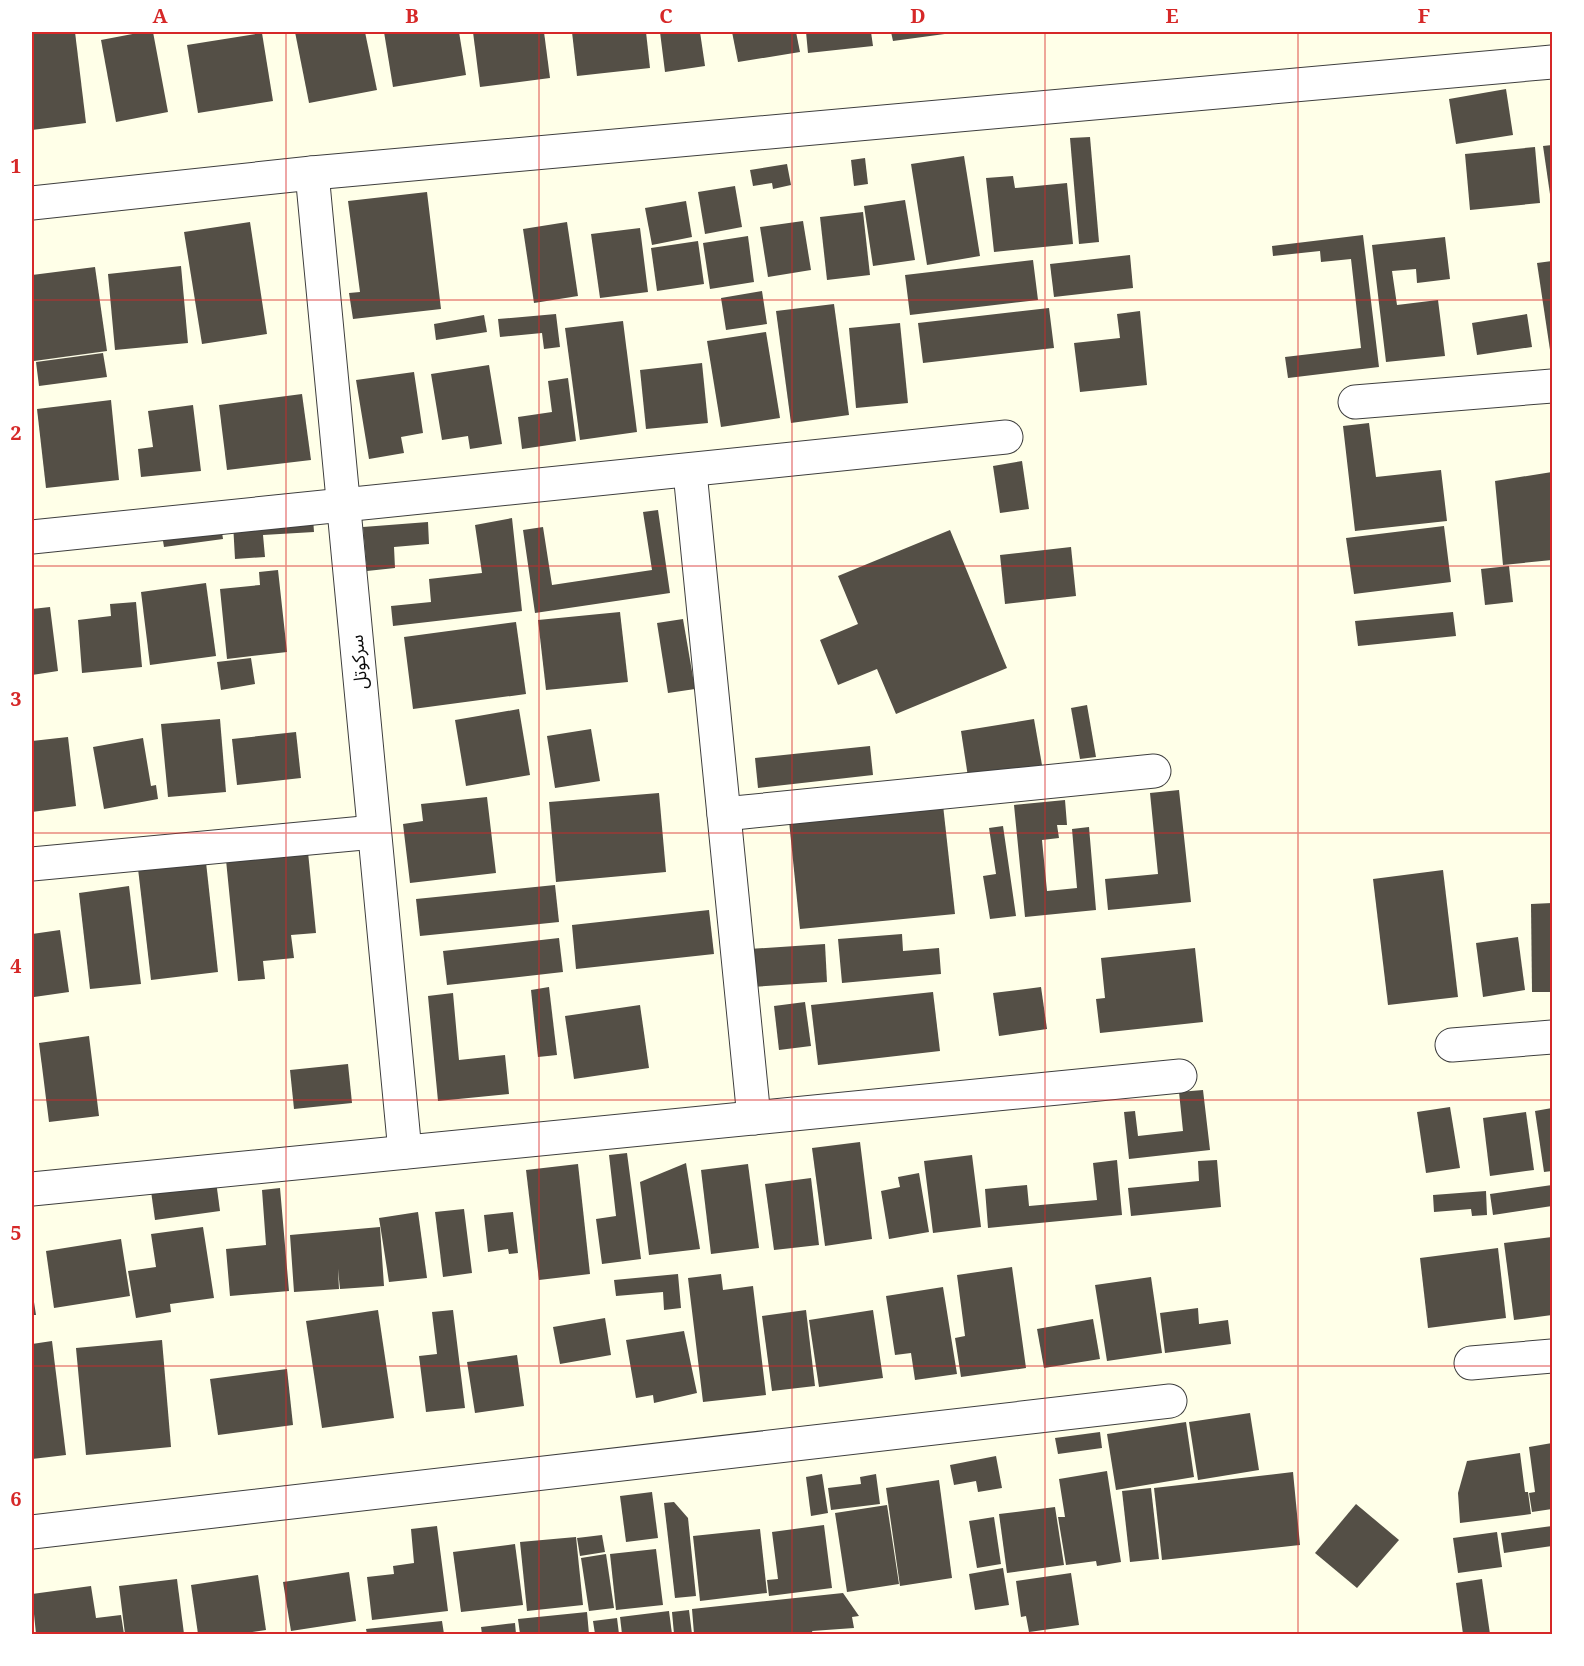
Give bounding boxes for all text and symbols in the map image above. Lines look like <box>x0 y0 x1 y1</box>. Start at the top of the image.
text: A <box>152 2 168 29</box>
text: B <box>405 2 419 29</box>
text: C <box>659 2 673 29</box>
text: D <box>910 2 926 29</box>
text: E <box>1165 2 1179 29</box>
text: F <box>1418 2 1430 29</box>
text: 1 <box>10 152 22 179</box>
text: 2 <box>10 419 22 446</box>
street label: سرکوتل <box>344 634 372 691</box>
text: 3 <box>10 685 22 712</box>
text: 4 <box>10 952 22 979</box>
text: 5 <box>10 1219 22 1246</box>
text: 6 <box>10 1485 22 1512</box>

